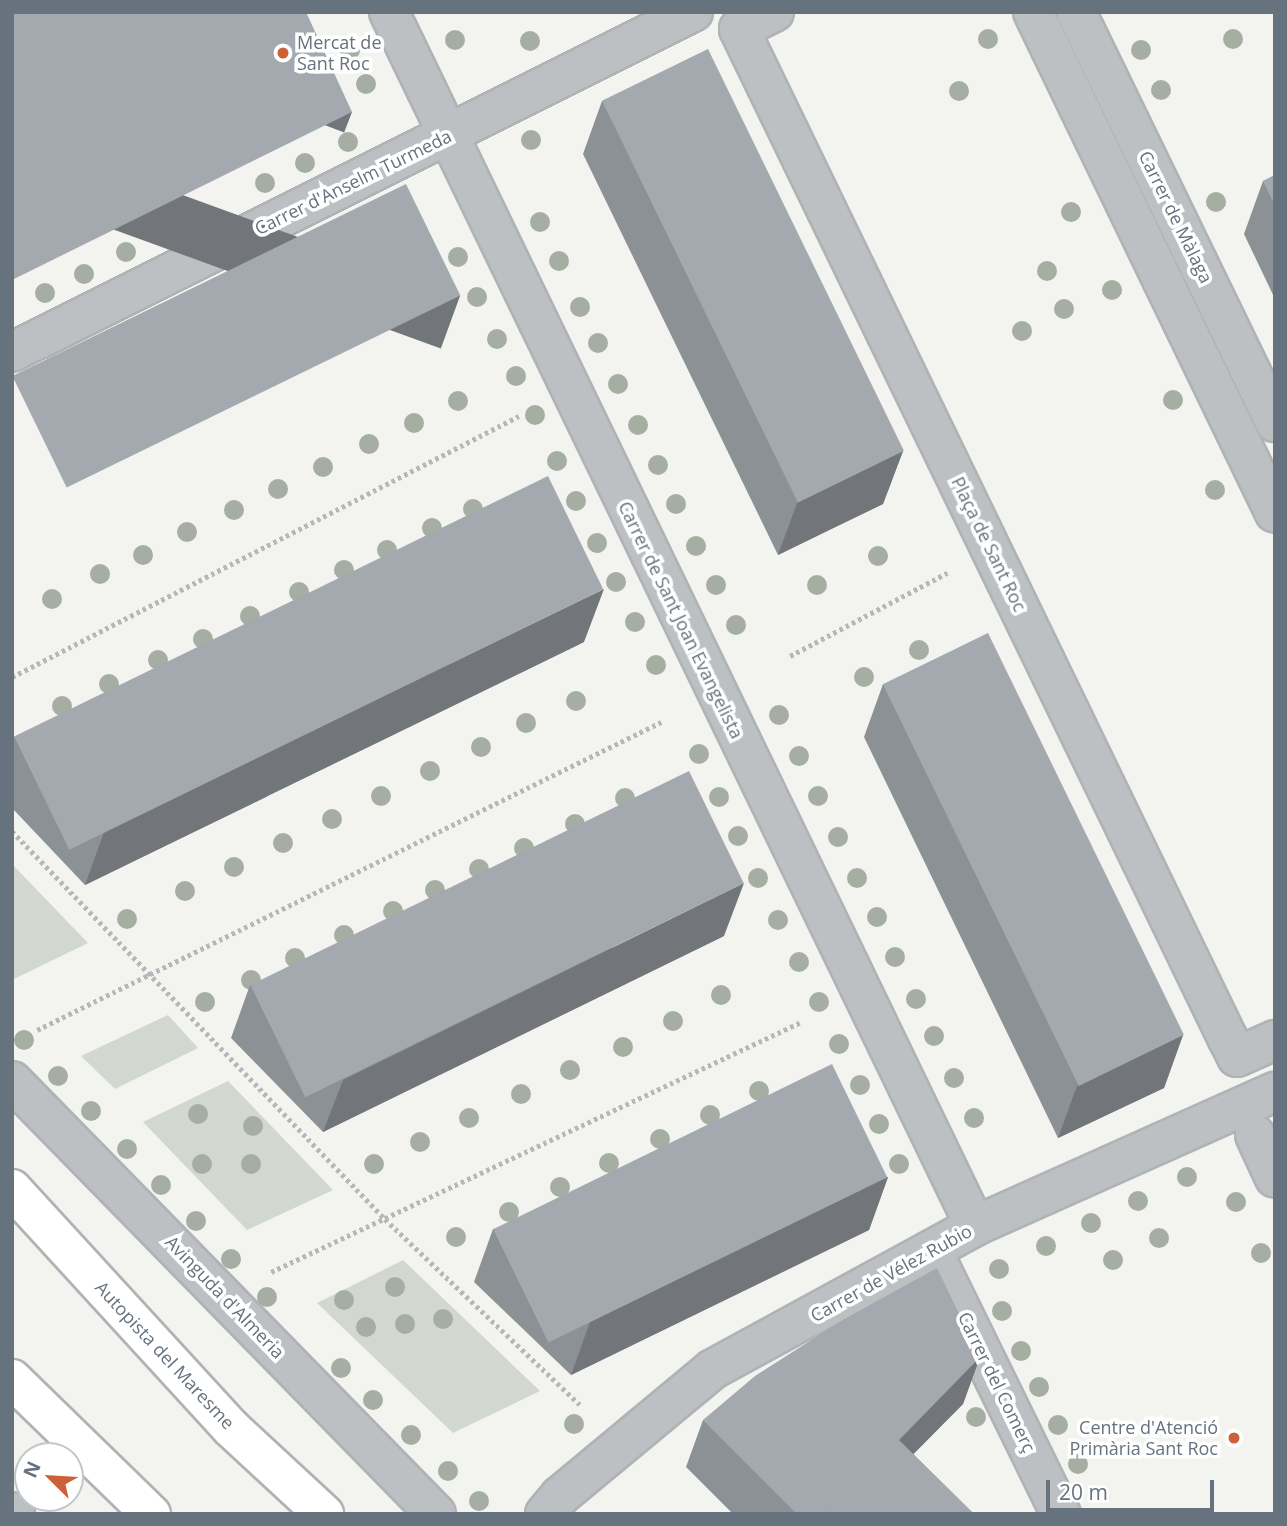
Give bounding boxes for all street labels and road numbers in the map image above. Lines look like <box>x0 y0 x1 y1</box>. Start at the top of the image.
street label: Carrer d'Anselm Turmeda <box>251 125 455 239</box>
street label: Carrer de Màlaga <box>1135 147 1217 287</box>
street label: Plaça de Sant Roc <box>947 473 1031 615</box>
street label: Carrer de Sant Joan Evangelista <box>614 498 748 742</box>
street label: Carrer de Vélez Rubio <box>807 1220 975 1326</box>
street label: Avinguda d'Almeria <box>161 1231 289 1363</box>
street label: Autopista del Maresme <box>91 1277 239 1433</box>
street label: Carrer del Comerç <box>954 1308 1040 1456</box>

